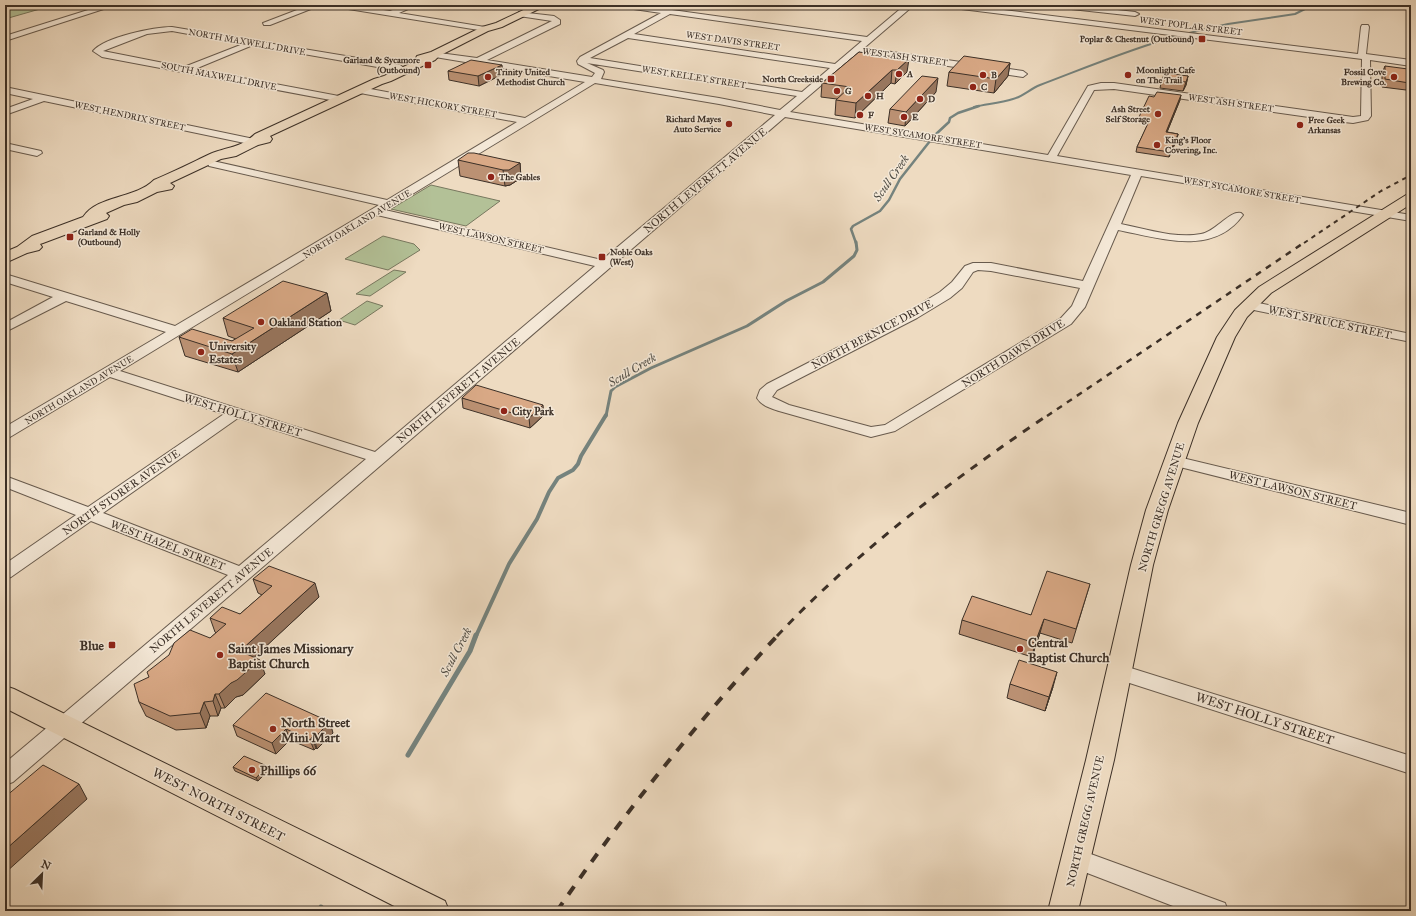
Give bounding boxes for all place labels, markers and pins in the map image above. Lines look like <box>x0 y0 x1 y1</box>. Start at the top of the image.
place label: Poplar & Chestnut (Outbound) <box>1080 33 1194 45</box>
marker: Poplar & Chestnut (Outbound) <box>1197 34 1207 44</box>
place label: Garland & Sycamore (Outbound) <box>343 54 420 76</box>
marker: Garland & Sycamore (Outbound) <box>423 60 433 70</box>
place label: Moonlight Cafe on The Trail <box>1136 64 1195 85</box>
place label: Trinity United Methodist Church <box>495 66 566 87</box>
place label: Fossil Cove Brewing Co. <box>1341 66 1386 88</box>
place label: A <box>906 68 914 79</box>
marker: A <box>894 69 904 79</box>
place label: B <box>991 69 997 80</box>
marker: B <box>978 70 988 80</box>
marker: Moonlight Cafe on The Trail <box>1123 70 1133 80</box>
marker: Trinity United Methodist Church <box>483 72 493 82</box>
marker: Fossil Cove Brewing Co. <box>1389 72 1399 82</box>
place label: North Creekside <box>761 73 823 84</box>
marker: North Creekside <box>826 74 836 84</box>
place label: C <box>981 81 987 92</box>
marker: C <box>968 82 978 92</box>
place label: G <box>845 85 852 96</box>
marker: G <box>832 86 842 96</box>
place label: H <box>876 90 884 101</box>
marker: H <box>863 91 873 101</box>
place label: D <box>928 93 935 104</box>
marker: D <box>915 94 925 104</box>
place label: Ash Street Self Storage <box>1106 103 1151 125</box>
place label: F <box>868 109 874 120</box>
marker: Ash Street Self Storage <box>1153 109 1163 119</box>
marker: F <box>855 110 865 120</box>
place label: E <box>912 111 919 122</box>
marker: E <box>899 112 909 122</box>
place label: Richard Mayes Auto Service <box>666 113 722 134</box>
place label: Free Geek Arkansas <box>1307 114 1345 135</box>
marker: Richard Mayes Auto Service <box>724 119 734 129</box>
marker: Free Geek Arkansas <box>1295 120 1305 130</box>
place label: King's Floor Covering, Inc. <box>1165 134 1217 156</box>
marker: King's Floor Covering, Inc. <box>1152 140 1162 150</box>
place label: The Gables <box>498 171 541 182</box>
marker: The Gables <box>486 172 496 182</box>
place label: Garland & Holly (Outbound) <box>78 226 141 248</box>
marker: Garland & Holly (Outbound) <box>65 232 75 242</box>
place label: Noble Oaks (West) <box>609 246 653 268</box>
marker: Noble Oaks (West) <box>597 252 607 262</box>
place label: Oakland Station <box>269 316 342 329</box>
marker: Oakland Station <box>256 317 266 327</box>
place label: University Estates <box>209 340 257 366</box>
marker: University Estates <box>196 347 206 357</box>
place label: City Park <box>512 405 555 419</box>
marker: City Park <box>499 406 509 416</box>
place label: Central Baptist Church <box>1028 635 1110 666</box>
place label: Blue <box>80 638 105 654</box>
marker: Blue <box>107 640 117 650</box>
place label: Saint James Missionary Baptist Church <box>228 641 354 672</box>
marker: Central Baptist Church <box>1015 644 1025 654</box>
marker: Saint James Missionary Baptist Church <box>215 650 225 660</box>
place label: North Street Mini Mart <box>281 715 351 746</box>
marker: North Street Mini Mart <box>268 724 278 734</box>
place label: Phillips 66 <box>260 763 318 779</box>
marker: Phillips 66 <box>247 765 257 775</box>

